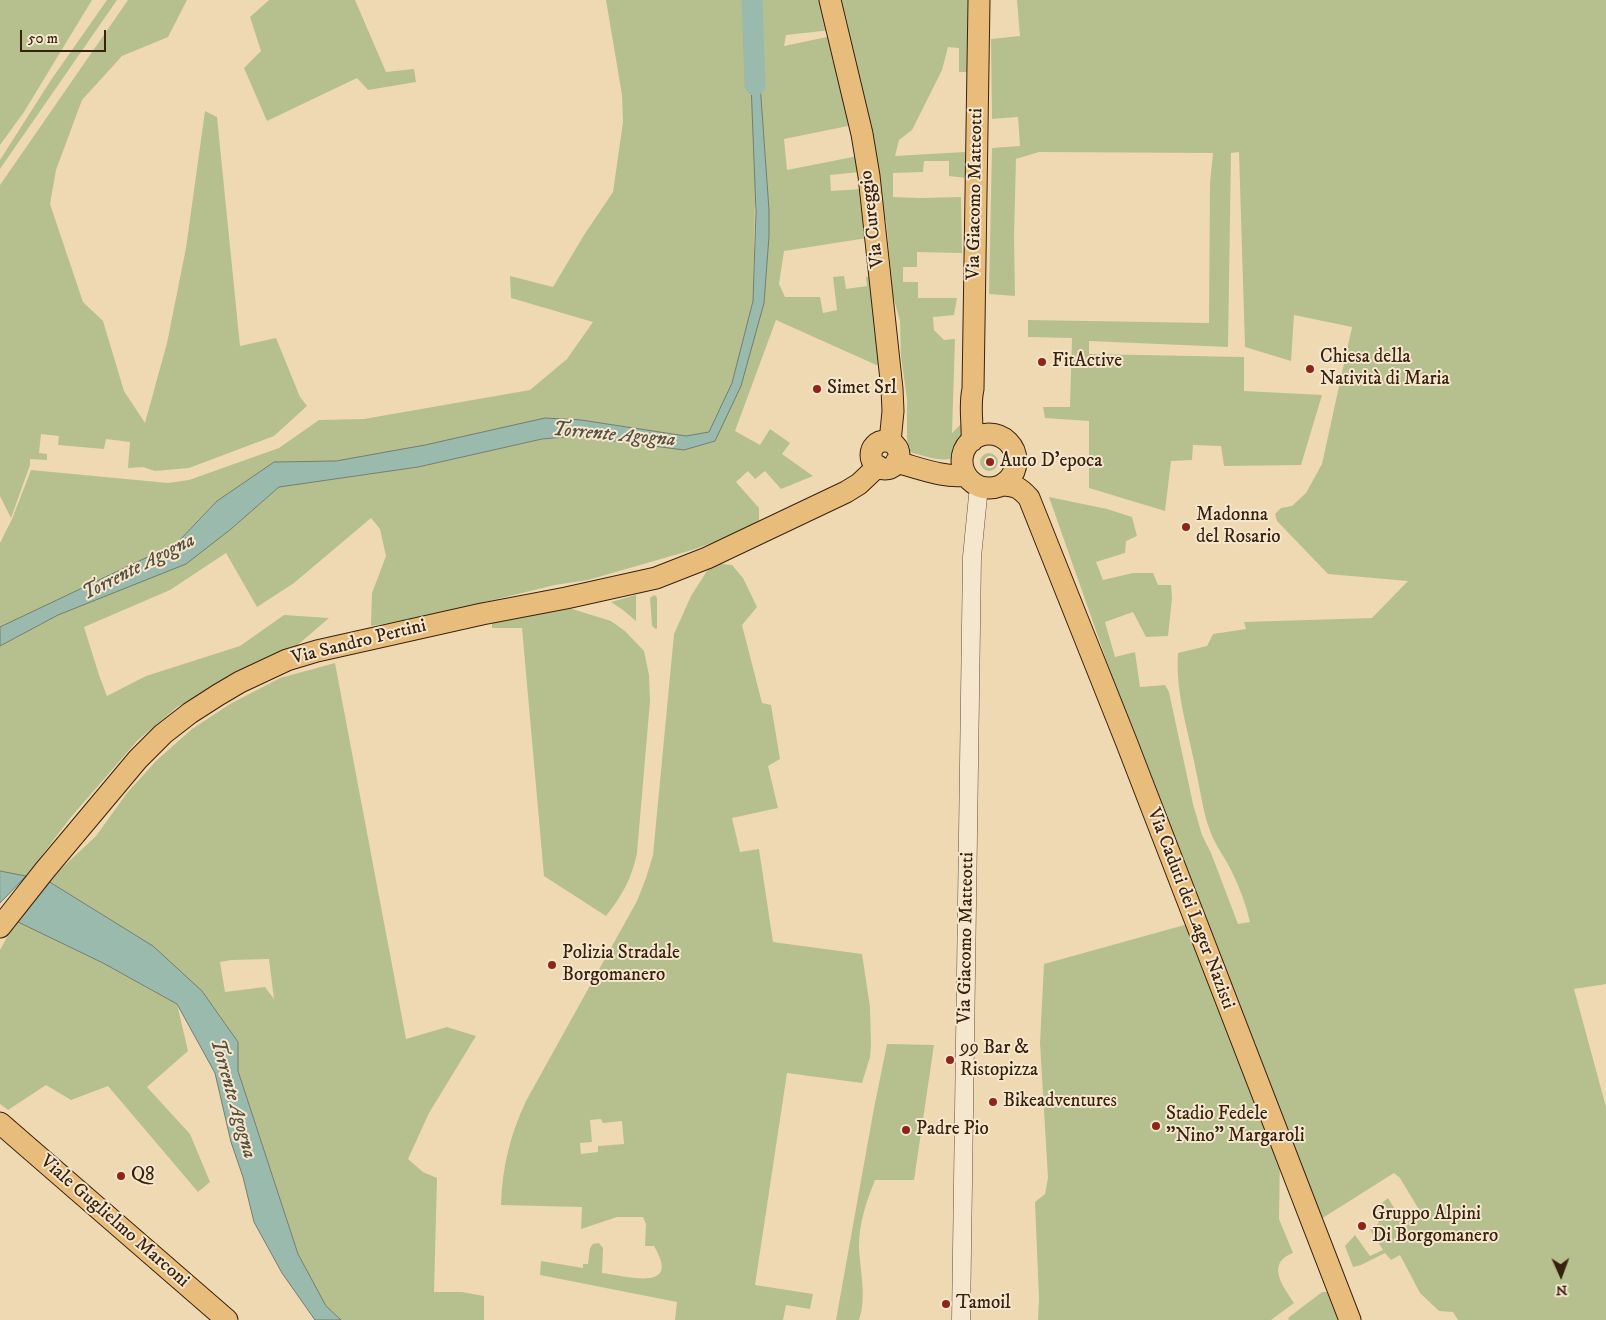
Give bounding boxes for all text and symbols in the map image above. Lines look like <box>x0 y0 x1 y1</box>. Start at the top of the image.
scale bar <box>22 20 109 52</box>
text: 50 m <box>28 29 58 48</box>
street label: Via Giacomo Matteotti <box>963 108 989 280</box>
street label: Via Cureggio <box>856 169 890 269</box>
place label: Chiesa della Natività di Maria <box>1320 347 1450 391</box>
place label: FitActive <box>1052 351 1122 373</box>
marker: FitActive <box>1036 356 1048 368</box>
marker: Chiesa della Natività di Maria <box>1304 363 1316 375</box>
place label: Simet Srl <box>827 378 897 400</box>
marker: Simet Srl <box>811 383 823 395</box>
water label: Torrente Agogna <box>552 419 676 453</box>
place label: Auto D'epoca <box>1000 451 1102 473</box>
marker: Auto D'epoca <box>984 456 996 468</box>
place label: Madonna del Rosario <box>1196 505 1281 549</box>
marker: Madonna del Rosario <box>1180 521 1192 533</box>
water label: Torrente Agogna <box>79 529 199 607</box>
street label: Via Sandro Pertini <box>289 615 429 671</box>
street label: Via Caduti dei Lager Nazisti <box>1141 805 1239 1013</box>
street label: Via Giacomo Matteotti <box>954 852 980 1024</box>
place label: Polizia Stradale Borgomanero <box>562 943 680 987</box>
marker: Polizia Stradale Borgomanero <box>546 959 558 971</box>
water label: Torrente Agogna <box>203 1036 261 1162</box>
place label: 99 Bar & Ristopizza <box>960 1038 1038 1082</box>
marker: 99 Bar & Ristopizza <box>944 1054 956 1066</box>
place label: Bikeadventures <box>1003 1091 1117 1113</box>
marker: Bikeadventures <box>987 1096 999 1108</box>
place label: Stadio Fedele "Nino" Margaroli <box>1166 1104 1305 1148</box>
place label: Padre Pio <box>916 1119 989 1141</box>
marker: Stadio Fedele "Nino" Margaroli <box>1150 1120 1162 1132</box>
marker: Padre Pio <box>900 1124 912 1136</box>
street label: Viale Guglielmo Marconi <box>35 1151 193 1293</box>
place label: Q8 <box>131 1165 155 1187</box>
marker: Q8 <box>115 1170 127 1182</box>
place label: Gruppo Alpini Di Borgomanero <box>1372 1204 1498 1248</box>
marker: Gruppo Alpini Di Borgomanero <box>1356 1220 1368 1232</box>
north arrow <box>1536 1250 1586 1300</box>
text: N <box>1555 1281 1568 1299</box>
place label: Tamoil <box>956 1293 1011 1315</box>
marker: Tamoil <box>940 1298 952 1310</box>

